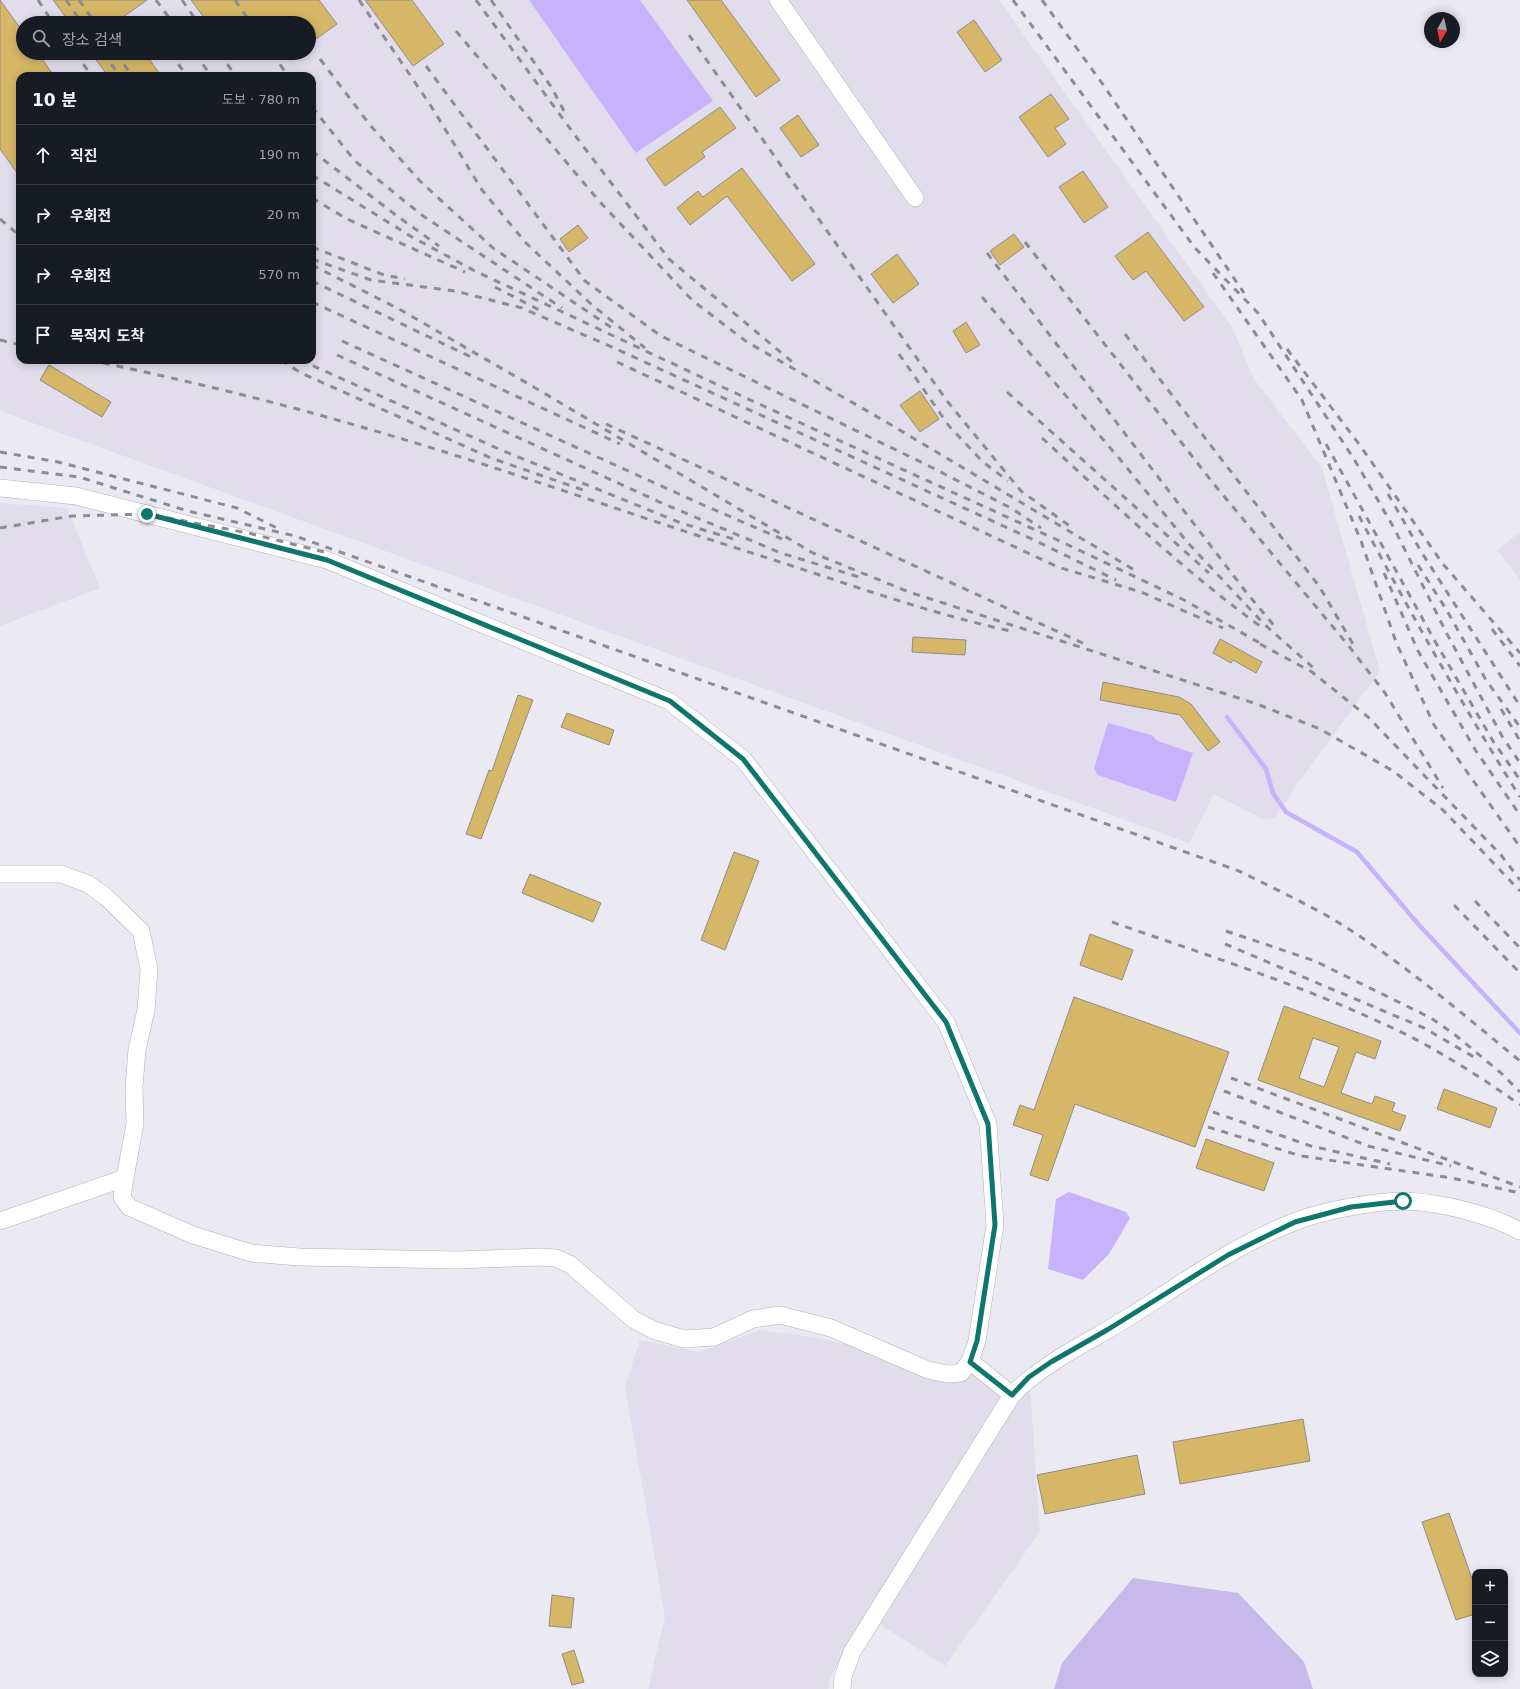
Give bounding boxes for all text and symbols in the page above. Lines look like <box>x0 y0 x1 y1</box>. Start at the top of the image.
north arrow <box>1424 12 1460 48</box>
search box <box>16 16 316 60</box>
icon: search <box>30 27 52 49</box>
text: 장소 검색 <box>62 31 122 49</box>
text: 10 분 <box>32 90 77 110</box>
text: 도보 · 780 m <box>222 92 300 107</box>
icon: ahead <box>32 144 54 166</box>
text: 직진 <box>70 147 98 165</box>
text: 190 m <box>258 147 300 162</box>
icon: right <box>32 204 54 226</box>
text: 우회전 <box>70 207 111 225</box>
text: 20 m <box>267 207 300 222</box>
icon: right <box>32 264 54 286</box>
text: 우회전 <box>70 267 111 285</box>
text: 570 m <box>258 267 300 282</box>
icon: arrive <box>32 324 54 346</box>
text: 목적지 도착 <box>70 327 144 345</box>
route end <box>138 505 156 523</box>
route start <box>1394 1192 1412 1210</box>
map controls <box>1472 1569 1508 1677</box>
button: + <box>1472 1569 1508 1605</box>
button: − <box>1472 1605 1508 1641</box>
button: layers <box>1472 1641 1508 1677</box>

